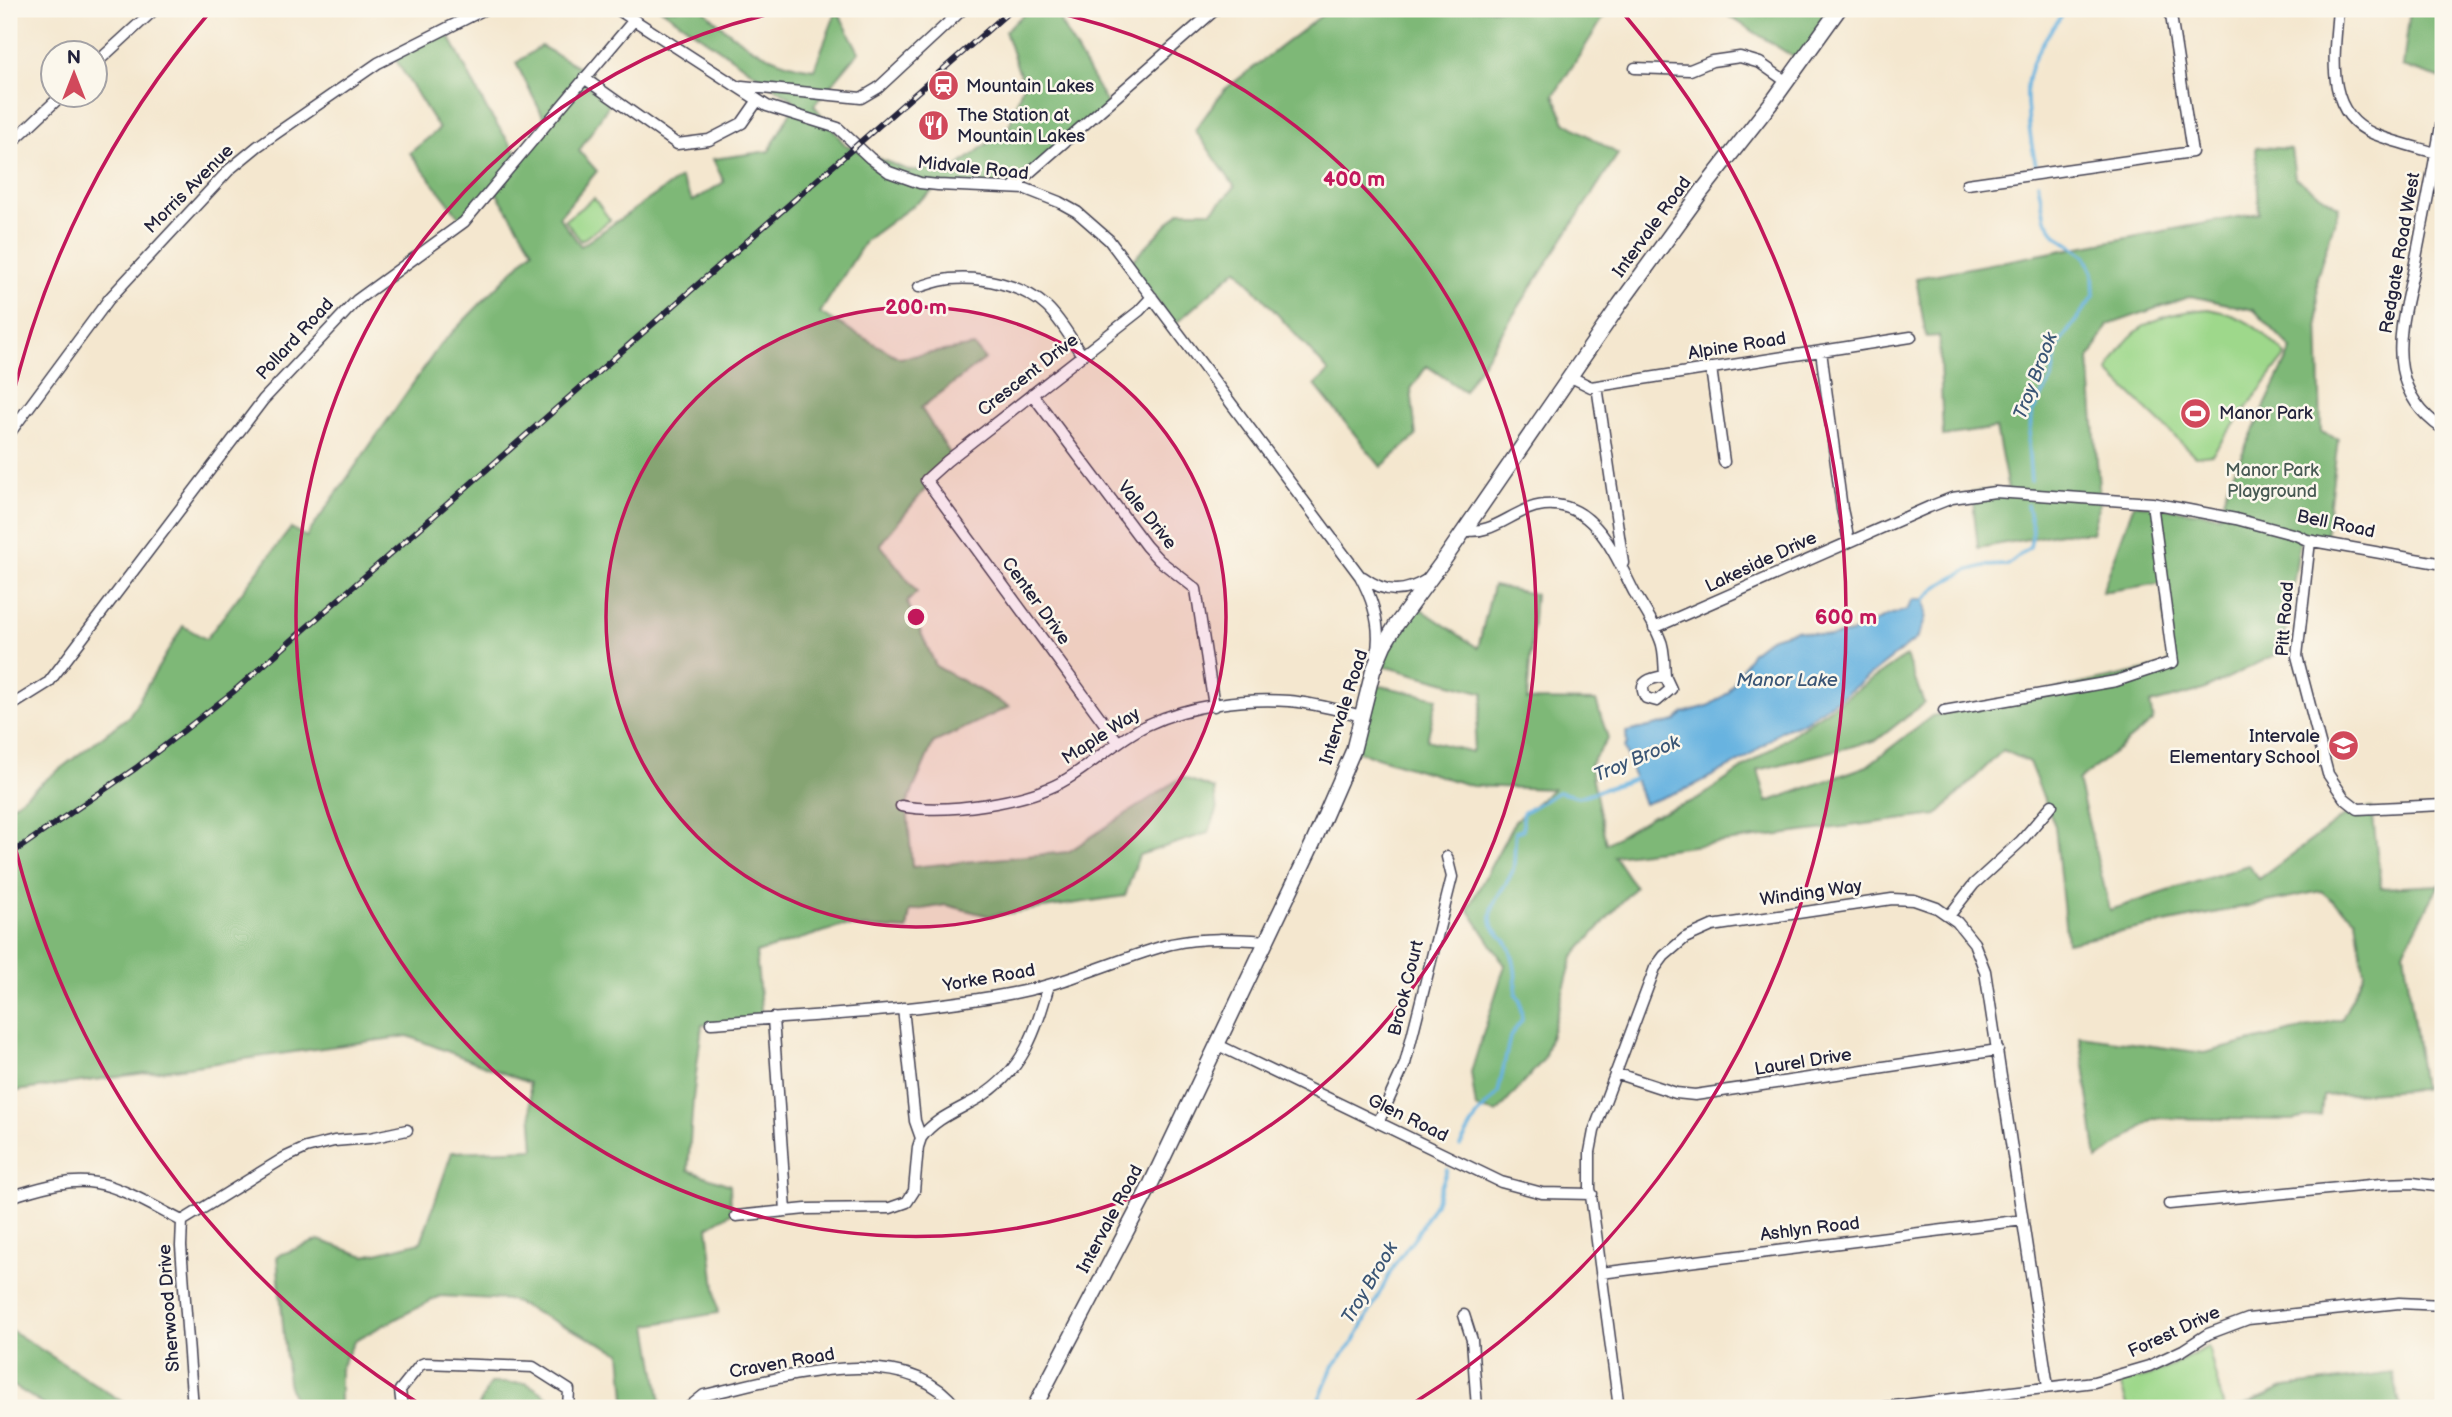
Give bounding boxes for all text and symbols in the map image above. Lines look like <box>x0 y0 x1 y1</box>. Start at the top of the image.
north arrow <box>38 38 108 108</box>
text: N <box>67 47 81 70</box>
station icon: Mountain Lakes <box>926 69 960 103</box>
place label: Mountain Lakes <box>966 76 1094 97</box>
place label: The Station at Mountain Lakes <box>957 105 1085 147</box>
restaurant icon: The Station at Mountain Lakes <box>917 108 951 142</box>
street label: Morris Avenue <box>140 140 238 238</box>
street label: Midvale Road <box>916 152 1030 184</box>
text: 400 m <box>1323 167 1385 192</box>
street label: Redgate Road West <box>2375 170 2425 335</box>
street label: Intervale Road <box>1608 173 1696 281</box>
street label: Pollard Road <box>252 294 338 384</box>
text: 200 m <box>885 295 947 320</box>
street label: Alpine Road <box>1687 328 1787 364</box>
street label: Crescent Drive <box>974 329 1083 421</box>
water label: Troy Brook <box>2009 329 2063 423</box>
sports icon: Manor Park <box>2179 396 2213 430</box>
place label: Manor Park <box>2219 403 2313 424</box>
park label: Manor Park Playground <box>2225 460 2319 502</box>
street label: Vale Drive <box>1113 477 1181 554</box>
street label: Bell Road <box>2295 505 2377 543</box>
street label: Lakeside Drive <box>1702 527 1820 597</box>
street label: Center Drive <box>997 553 1075 649</box>
street label: Pitt Road <box>2272 581 2298 657</box>
centre of rings <box>904 605 928 629</box>
text: 600 m <box>1815 605 1877 630</box>
street label: Intervale Road <box>1316 647 1372 767</box>
water label: Manor Lake <box>1736 669 1838 692</box>
street label: Maple Way <box>1058 703 1145 769</box>
place label: Intervale Elementary School <box>2169 726 2320 768</box>
school or university icon: Intervale Elementary School <box>2326 729 2360 763</box>
water label: Troy Brook <box>1591 730 1684 787</box>
street label: Winding Way <box>1759 875 1864 911</box>
street label: Brook Court <box>1384 938 1428 1038</box>
street label: Yorke Road <box>940 960 1037 997</box>
street label: Laurel Drive <box>1753 1044 1853 1080</box>
street label: Glen Road <box>1364 1090 1452 1146</box>
street label: Intervale Road <box>1073 1161 1147 1277</box>
street label: Ashlyn Road <box>1759 1212 1861 1246</box>
water label: Troy Brook <box>1337 1238 1404 1328</box>
street label: Sherwood Drive <box>154 1243 184 1373</box>
street label: Forest Drive <box>2125 1301 2224 1362</box>
street label: Craven Road <box>728 1343 836 1383</box>

